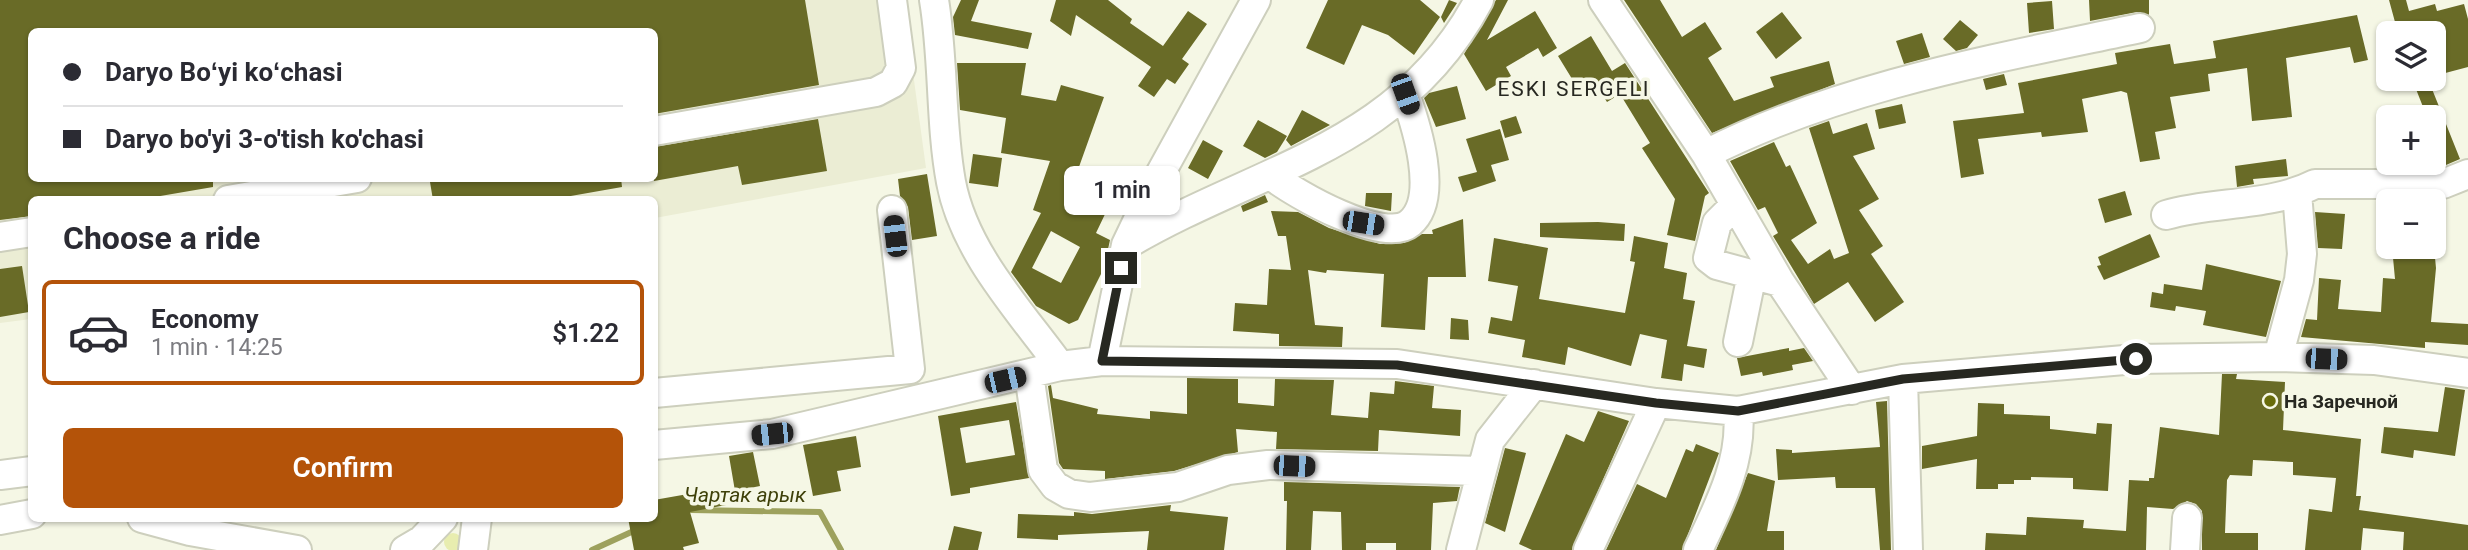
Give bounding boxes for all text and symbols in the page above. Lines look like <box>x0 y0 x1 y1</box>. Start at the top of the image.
map controls <box>2376 21 2446 259</box>
button: layers <box>2376 21 2446 91</box>
text: Daryo Boʻyi koʻchasi <box>105 57 343 87</box>
car <box>1388 71 1423 117</box>
district label: ESKI SERGELI <box>1497 77 1651 101</box>
button: + <box>2376 105 2446 175</box>
text: Daryo bo'yi 3-o'tish ko'chasi <box>105 124 424 154</box>
callout: 1 min <box>1063 166 1179 216</box>
text: 1 min <box>1093 177 1151 204</box>
button: − <box>2376 189 2446 259</box>
car <box>1341 209 1386 237</box>
car <box>883 214 908 258</box>
text: Choose a ride <box>63 219 260 257</box>
route end <box>1105 252 1137 284</box>
icon: car <box>67 301 130 364</box>
text: Economy <box>151 304 258 334</box>
text: $1.22 <box>552 318 619 348</box>
text: 1 min · 14:25 <box>151 334 283 361</box>
route start <box>2120 343 2152 375</box>
car <box>2305 348 2348 370</box>
car <box>983 365 1028 395</box>
place label: На Заречной <box>2284 390 2398 413</box>
marker: На Заречной <box>2262 393 2278 409</box>
car <box>751 421 794 447</box>
button: Confirm <box>63 428 623 508</box>
car <box>1273 455 1316 477</box>
water label: Чартак арык <box>684 483 807 507</box>

